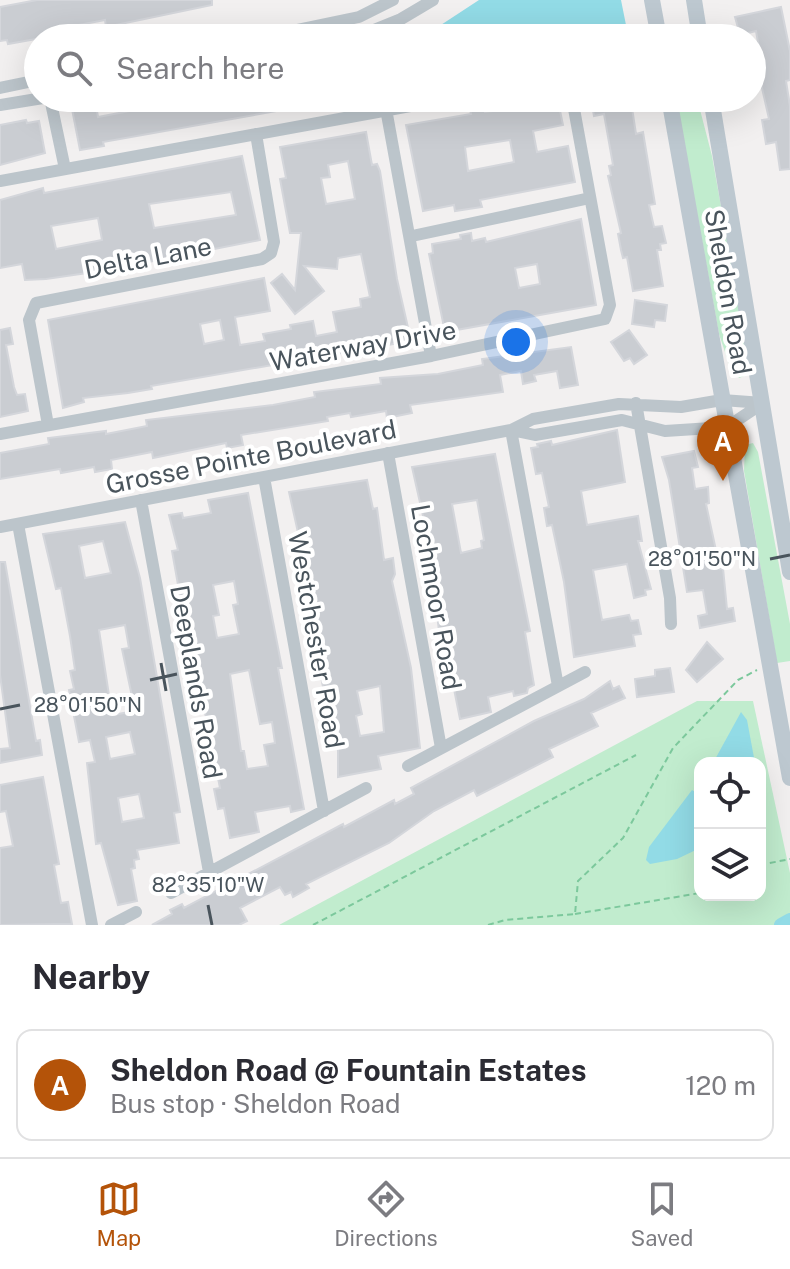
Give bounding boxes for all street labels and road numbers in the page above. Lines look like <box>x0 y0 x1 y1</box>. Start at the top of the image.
street label: Sheldon Road <box>699 207 758 377</box>
street label: Delta Lane <box>82 230 214 285</box>
street label: Waterway Drive <box>267 314 459 377</box>
street label: Grosse Pointe Boulevard <box>103 413 399 500</box>
street label: Lochmoor Road <box>405 502 468 692</box>
street label: Westchester Road <box>282 529 351 751</box>
street label: Deeplands Road <box>164 582 229 781</box>

